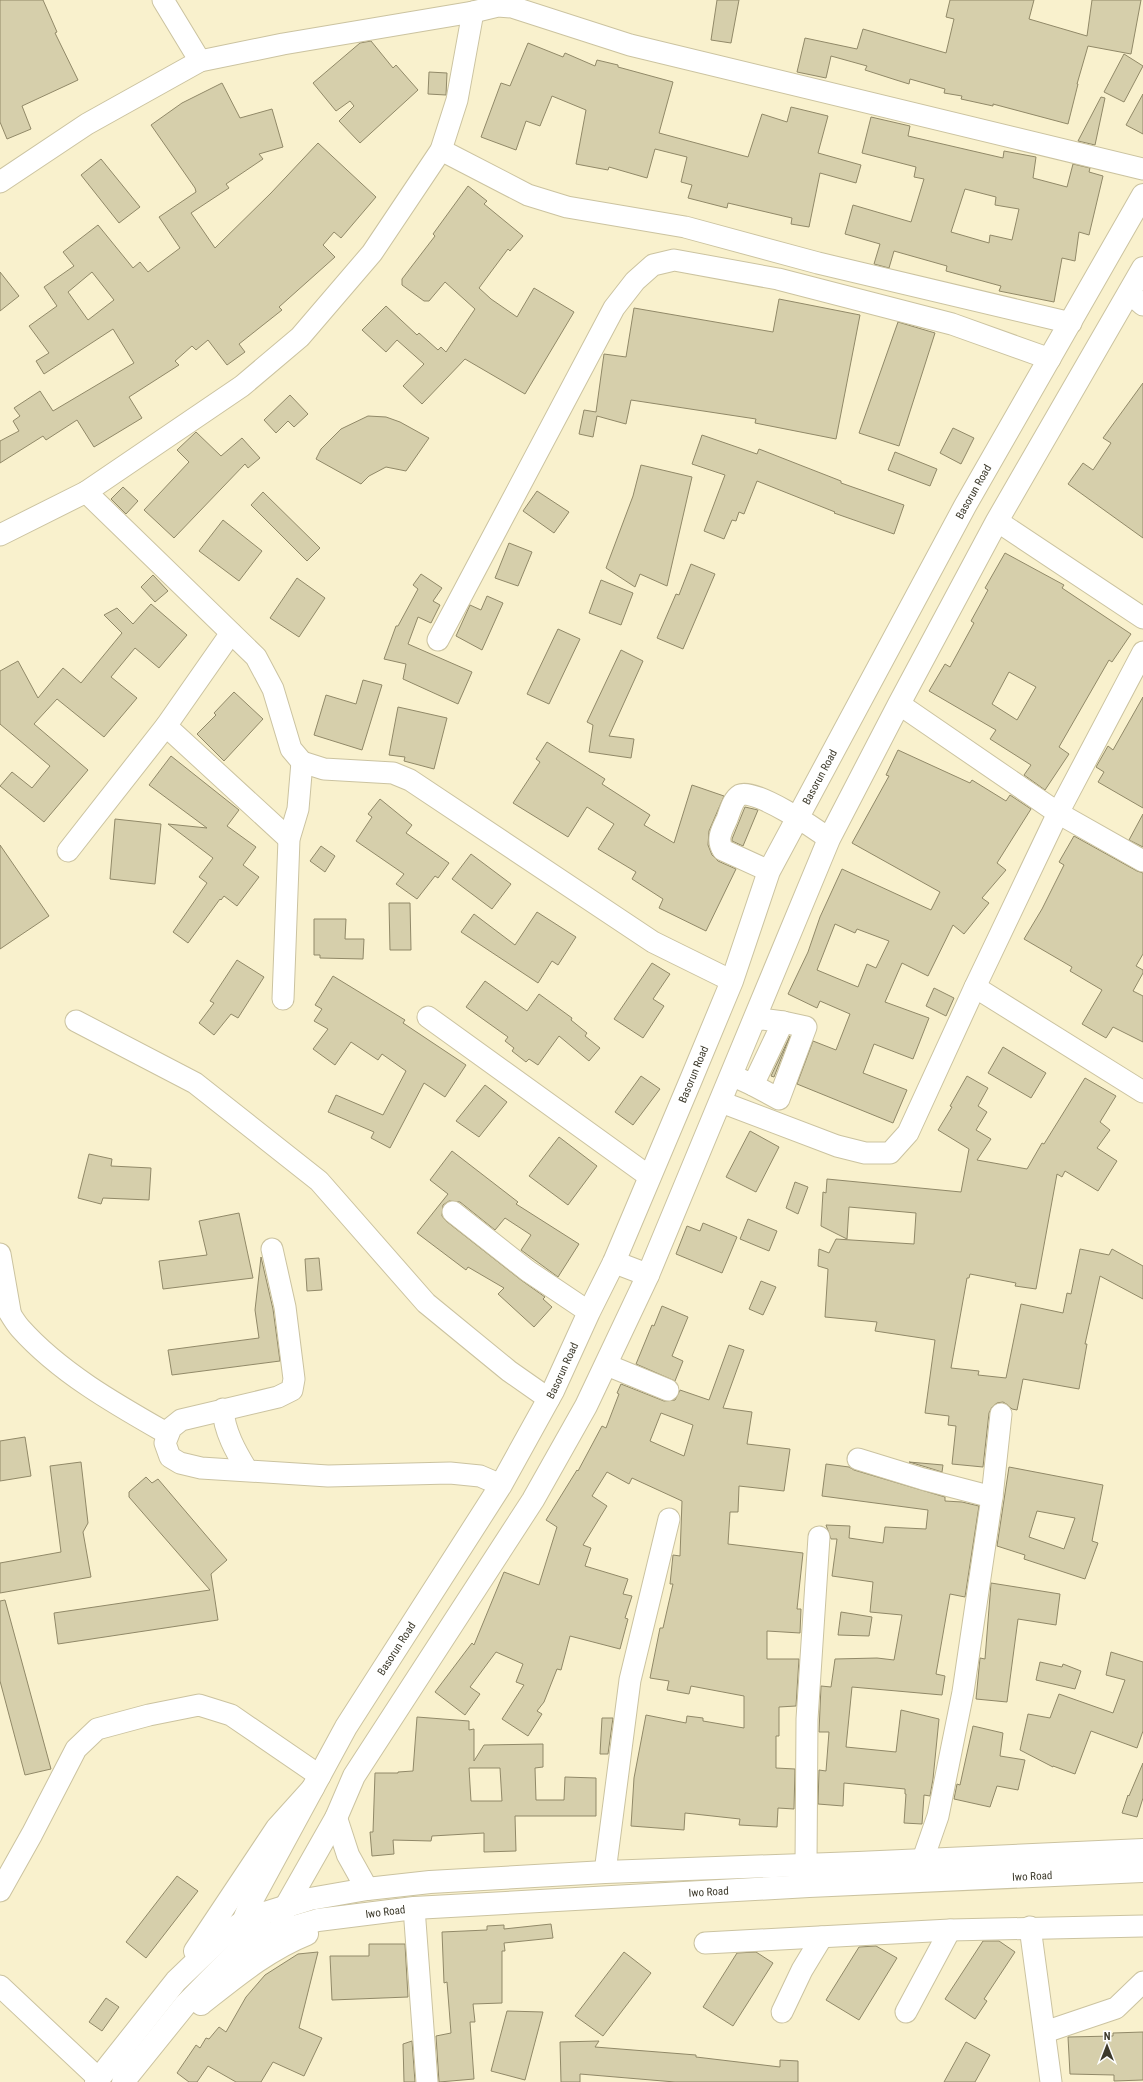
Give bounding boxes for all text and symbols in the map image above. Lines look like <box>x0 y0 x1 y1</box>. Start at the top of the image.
street label: Basorun Road <box>953 462 994 521</box>
street label: Basorun Road <box>800 747 840 807</box>
street label: Basorun Road <box>675 1044 711 1105</box>
street label: Basorun Road <box>544 1340 581 1401</box>
street label: Basorun Road <box>374 1620 418 1678</box>
street label: Iwo Road <box>1012 1869 1053 1883</box>
street label: Iwo Road <box>688 1884 729 1899</box>
street label: Iwo Road <box>365 1903 406 1921</box>
north arrow <box>1087 2026 1127 2066</box>
text: N <box>1104 2030 1111 2043</box>

